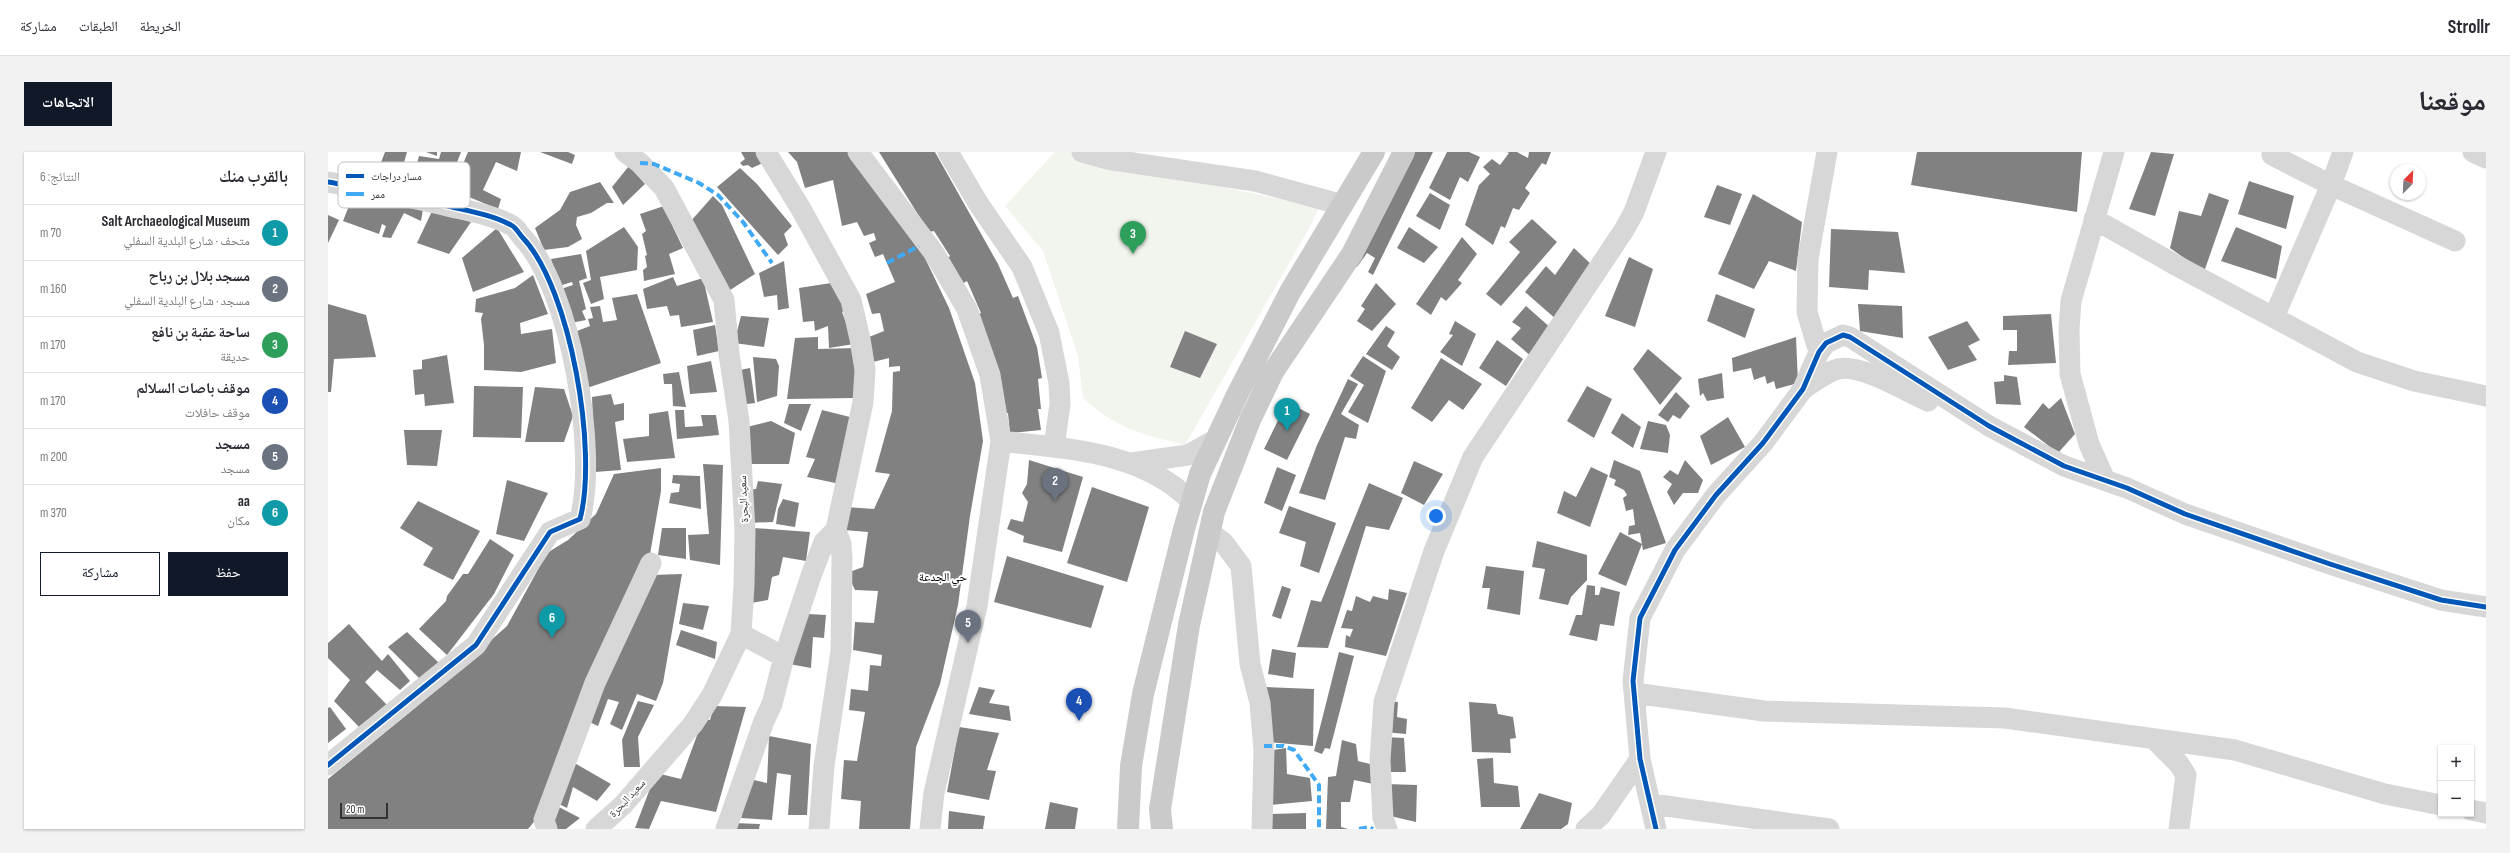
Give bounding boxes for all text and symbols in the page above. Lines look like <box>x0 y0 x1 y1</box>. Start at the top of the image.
text: Strollr <box>2448 16 2490 39</box>
text: مشاركة <box>20 18 57 35</box>
text: الطبقات <box>79 18 118 35</box>
text: الخريطة <box>140 18 181 35</box>
button: الاتجاهات <box>24 82 112 126</box>
text: موقعنا <box>2418 85 2486 118</box>
legend <box>338 162 470 208</box>
north arrow <box>2390 164 2426 200</box>
text: بالقرب منك <box>219 167 288 187</box>
text: النتائج: 6 <box>40 169 80 185</box>
text: مسار دراجات <box>371 170 422 183</box>
text: ممر <box>370 188 385 201</box>
text: Salt Archaeological Museum <box>102 212 250 231</box>
pin: 3 <box>1120 221 1146 254</box>
text: 70 m <box>40 225 61 241</box>
text: 1 <box>272 225 278 241</box>
text: متحف · شارع البلدية السفلي <box>124 233 250 249</box>
text: مسجد بلال بن رباح <box>148 267 250 286</box>
text: 160 m <box>40 281 66 297</box>
text: 2 <box>272 281 278 297</box>
text: مسجد · شارع البلدية السفلي <box>124 293 250 309</box>
text: ساحة عقبة بن نافع <box>151 323 250 342</box>
text: 170 m <box>40 337 66 353</box>
text: 3 <box>272 337 278 353</box>
text: حديقة <box>220 349 250 365</box>
text: موقف باصات السلالم <box>136 379 250 398</box>
text: 170 m <box>40 393 66 409</box>
text: 4 <box>272 393 278 409</box>
pin: 1 <box>1274 398 1300 431</box>
text: موقف حافلات <box>185 405 250 421</box>
text: مسجد <box>215 435 250 454</box>
text: 200 m <box>40 449 67 465</box>
text: 5 <box>272 449 278 465</box>
text: مسجد <box>221 461 250 477</box>
pin: 2 <box>1042 468 1068 501</box>
street label: سعيد البحرة <box>736 475 751 523</box>
text: aa <box>238 492 250 511</box>
text: 370 m <box>40 505 67 521</box>
text: 6 <box>272 505 278 521</box>
your location <box>1426 506 1446 526</box>
text: مكان <box>227 513 250 529</box>
button: مشاركة <box>40 552 160 596</box>
button: حفظ <box>168 552 288 596</box>
district label: حي الجدعة <box>919 570 968 587</box>
pin: 6 <box>539 605 565 638</box>
pin: 5 <box>955 610 981 643</box>
pin: 4 <box>1066 688 1092 721</box>
map controls <box>2438 745 2474 817</box>
button: + <box>2438 745 2474 781</box>
street label: سعيد البحرة <box>607 777 648 820</box>
button: − <box>2438 781 2474 817</box>
scale bar <box>340 801 388 820</box>
text: 20 m <box>346 803 364 816</box>

